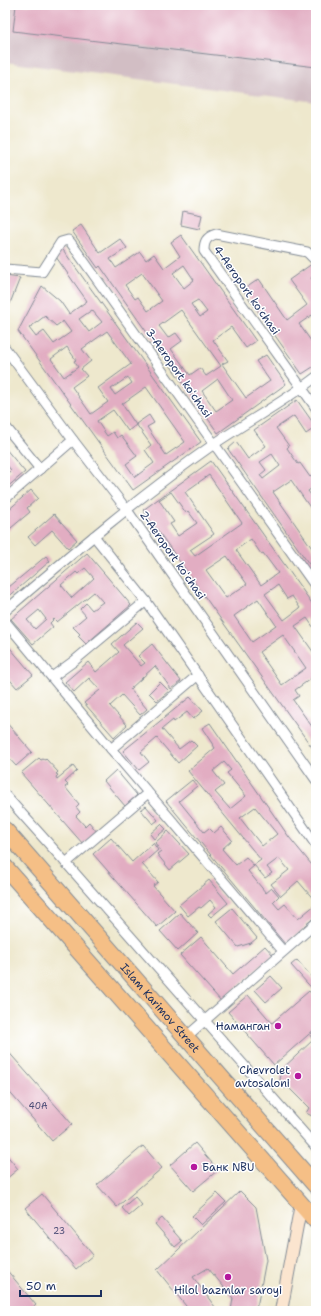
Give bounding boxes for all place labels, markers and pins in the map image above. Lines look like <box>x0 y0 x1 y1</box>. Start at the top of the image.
place label: Наманган <box>216 1019 270 1034</box>
marker: Наманган <box>273 1021 283 1031</box>
place label: Chevrolet avtosaloni <box>235 1063 290 1091</box>
marker: Chevrolet avtosaloni <box>293 1071 303 1081</box>
place label: Банк NBU <box>202 1160 254 1175</box>
marker: Банк NBU <box>189 1162 199 1172</box>
marker: Hilol bazmlar saroyi <box>223 1272 233 1282</box>
place label: Hilol bazmlar saroyi <box>174 1283 282 1298</box>

